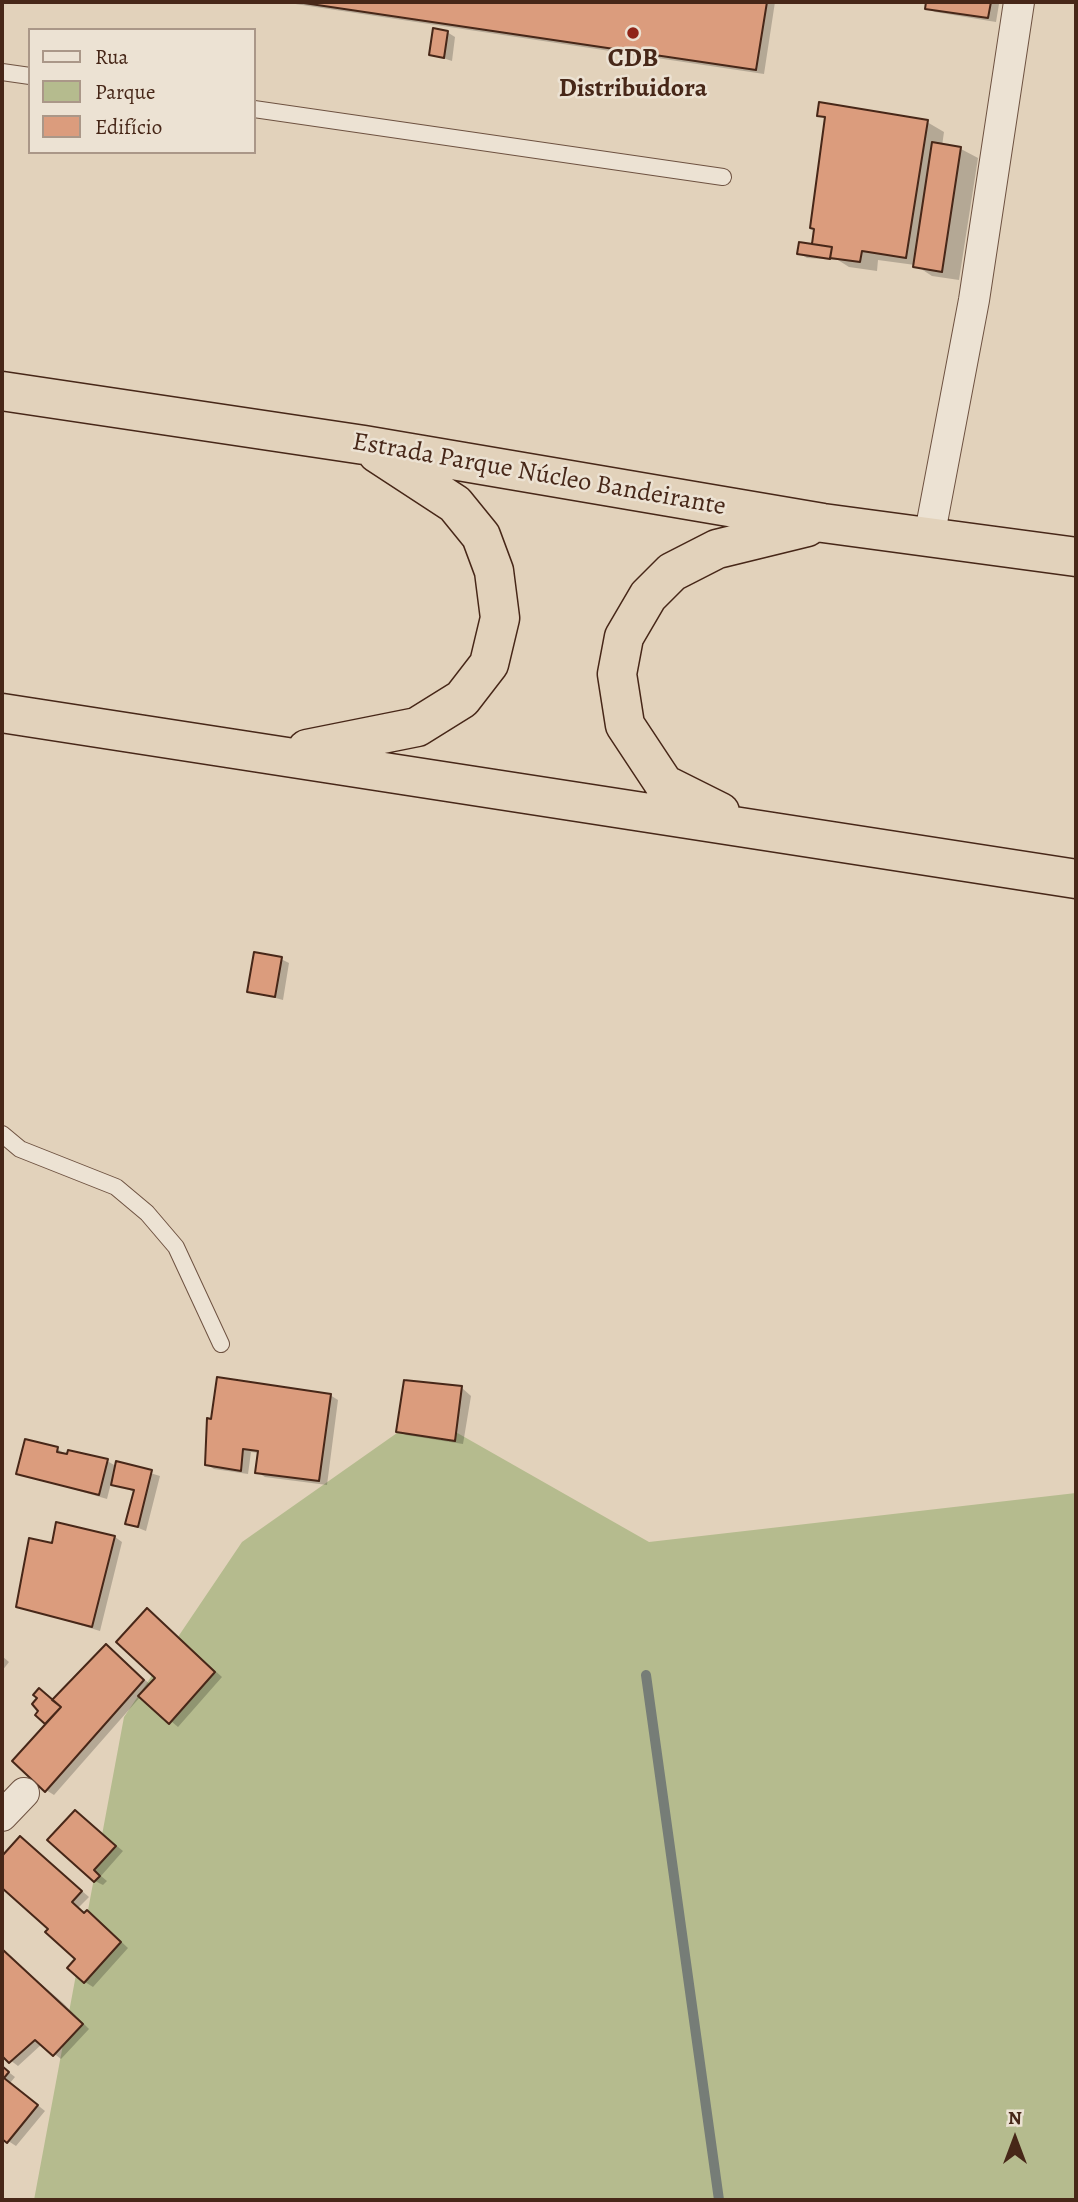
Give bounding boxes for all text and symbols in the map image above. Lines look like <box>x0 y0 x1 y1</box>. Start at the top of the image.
marker: CDB Distribuidora <box>625 25 641 41</box>
legend <box>28 28 256 154</box>
text: Rua <box>95 43 128 71</box>
place label: CDB Distribuidora <box>559 44 707 106</box>
text: Parque <box>95 78 155 106</box>
text: Edifício <box>95 113 162 141</box>
street label: Estrada Parque Núcleo Bandeirante <box>350 427 728 523</box>
north arrow <box>980 2104 1050 2174</box>
text: N <box>1008 2105 1022 2131</box>

